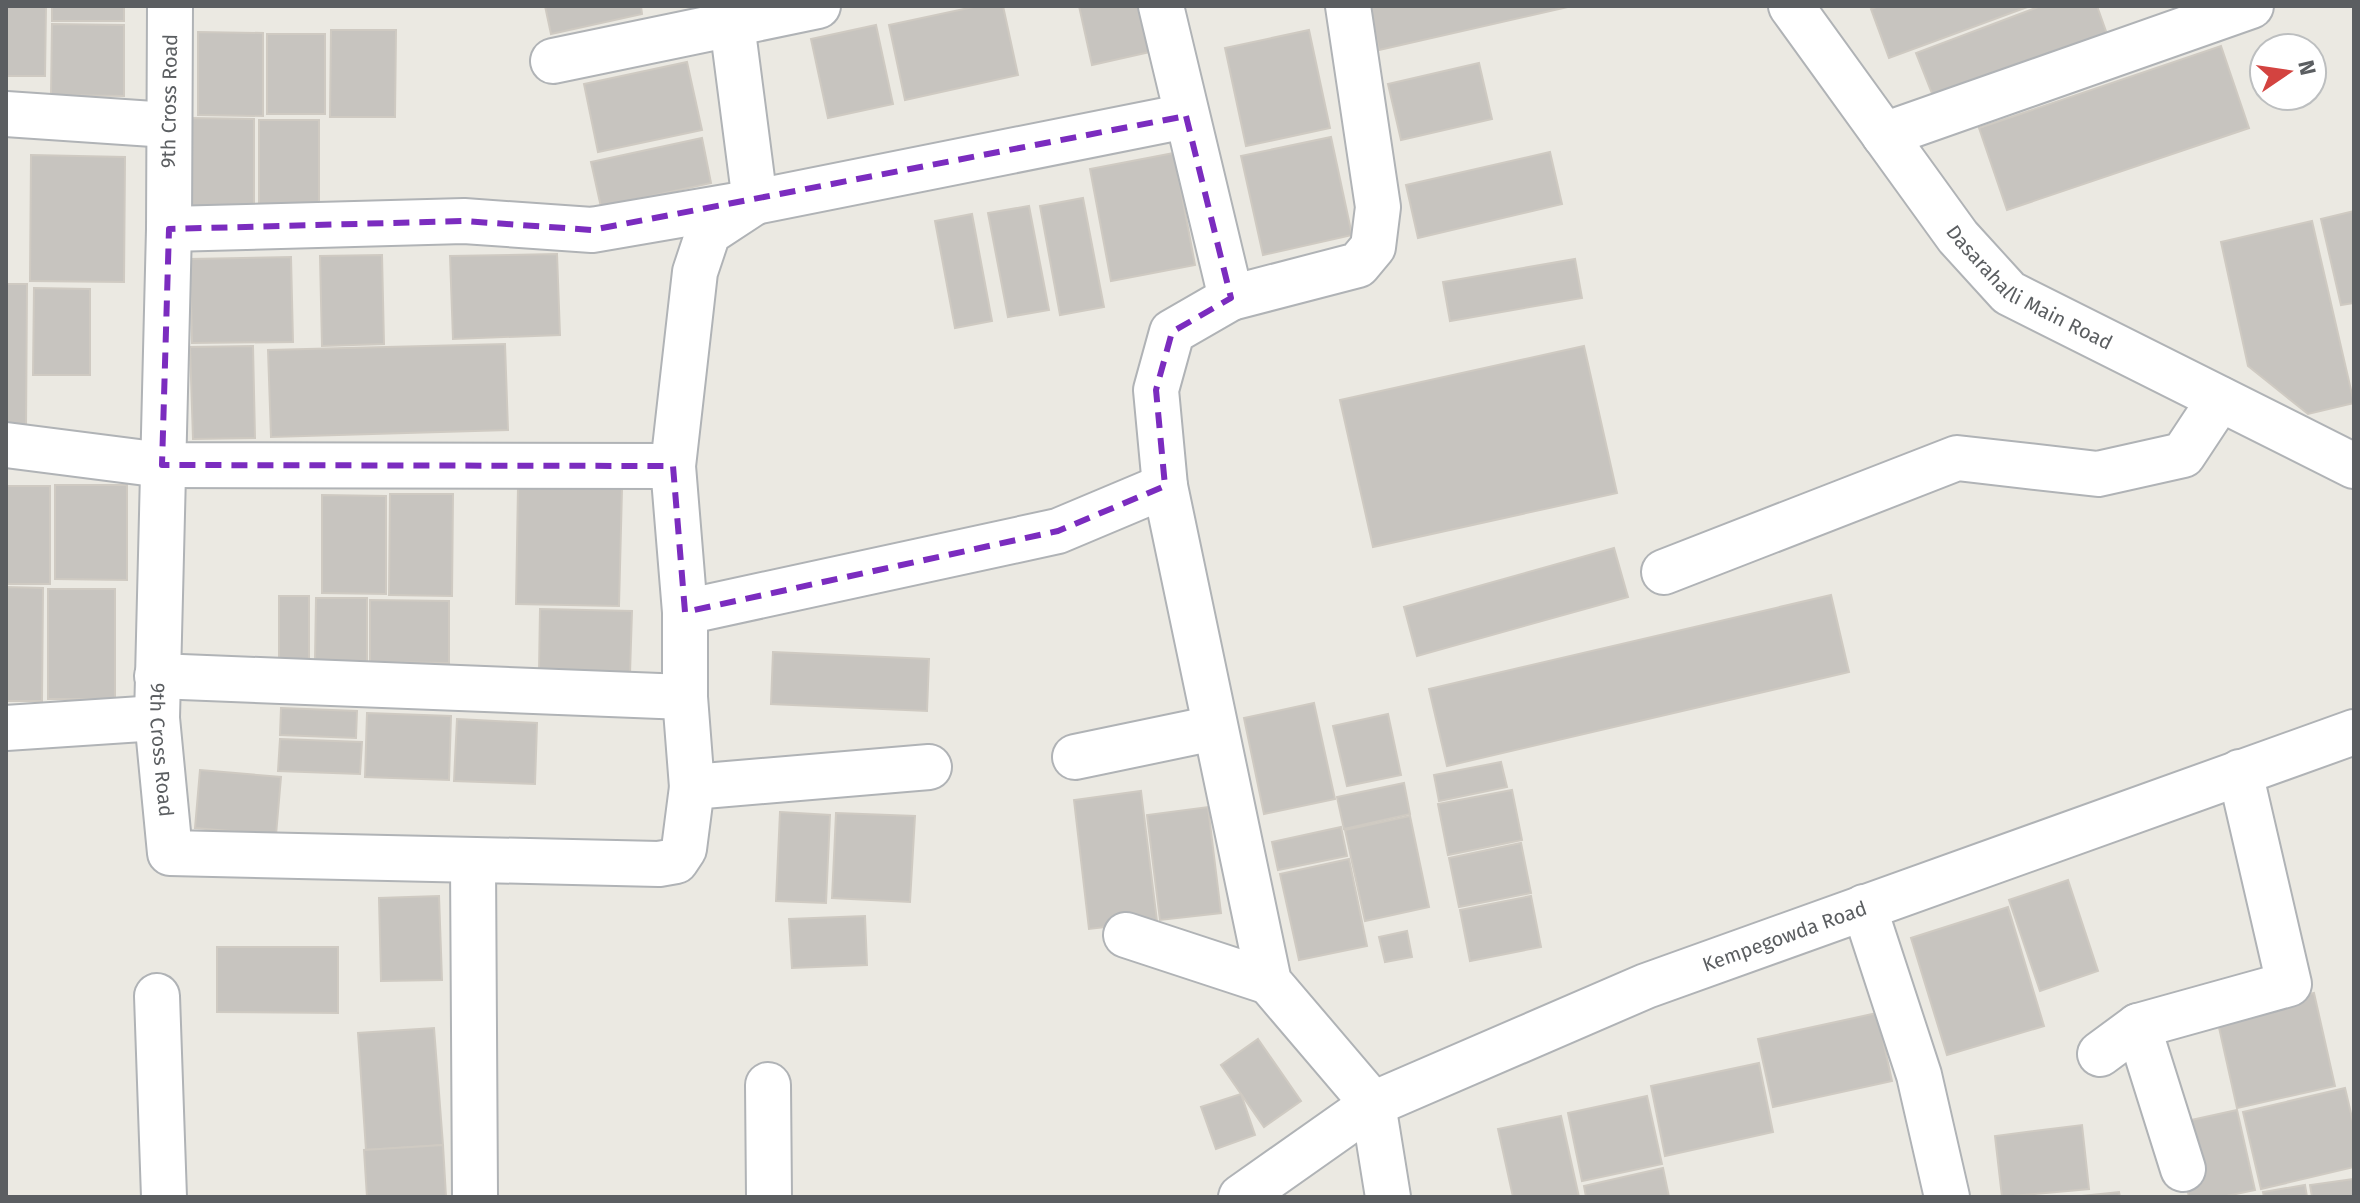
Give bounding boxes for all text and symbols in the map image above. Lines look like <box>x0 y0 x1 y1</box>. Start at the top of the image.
north arrow <box>2248 32 2328 112</box>
street label: 9th Cross Road <box>156 34 182 168</box>
text: N <box>2292 57 2322 78</box>
street label: Dasarahalli Main Road <box>1941 220 2116 355</box>
street label: 9th Cross Road <box>145 682 178 818</box>
street label: Kempegowda Road <box>1699 896 1870 977</box>

